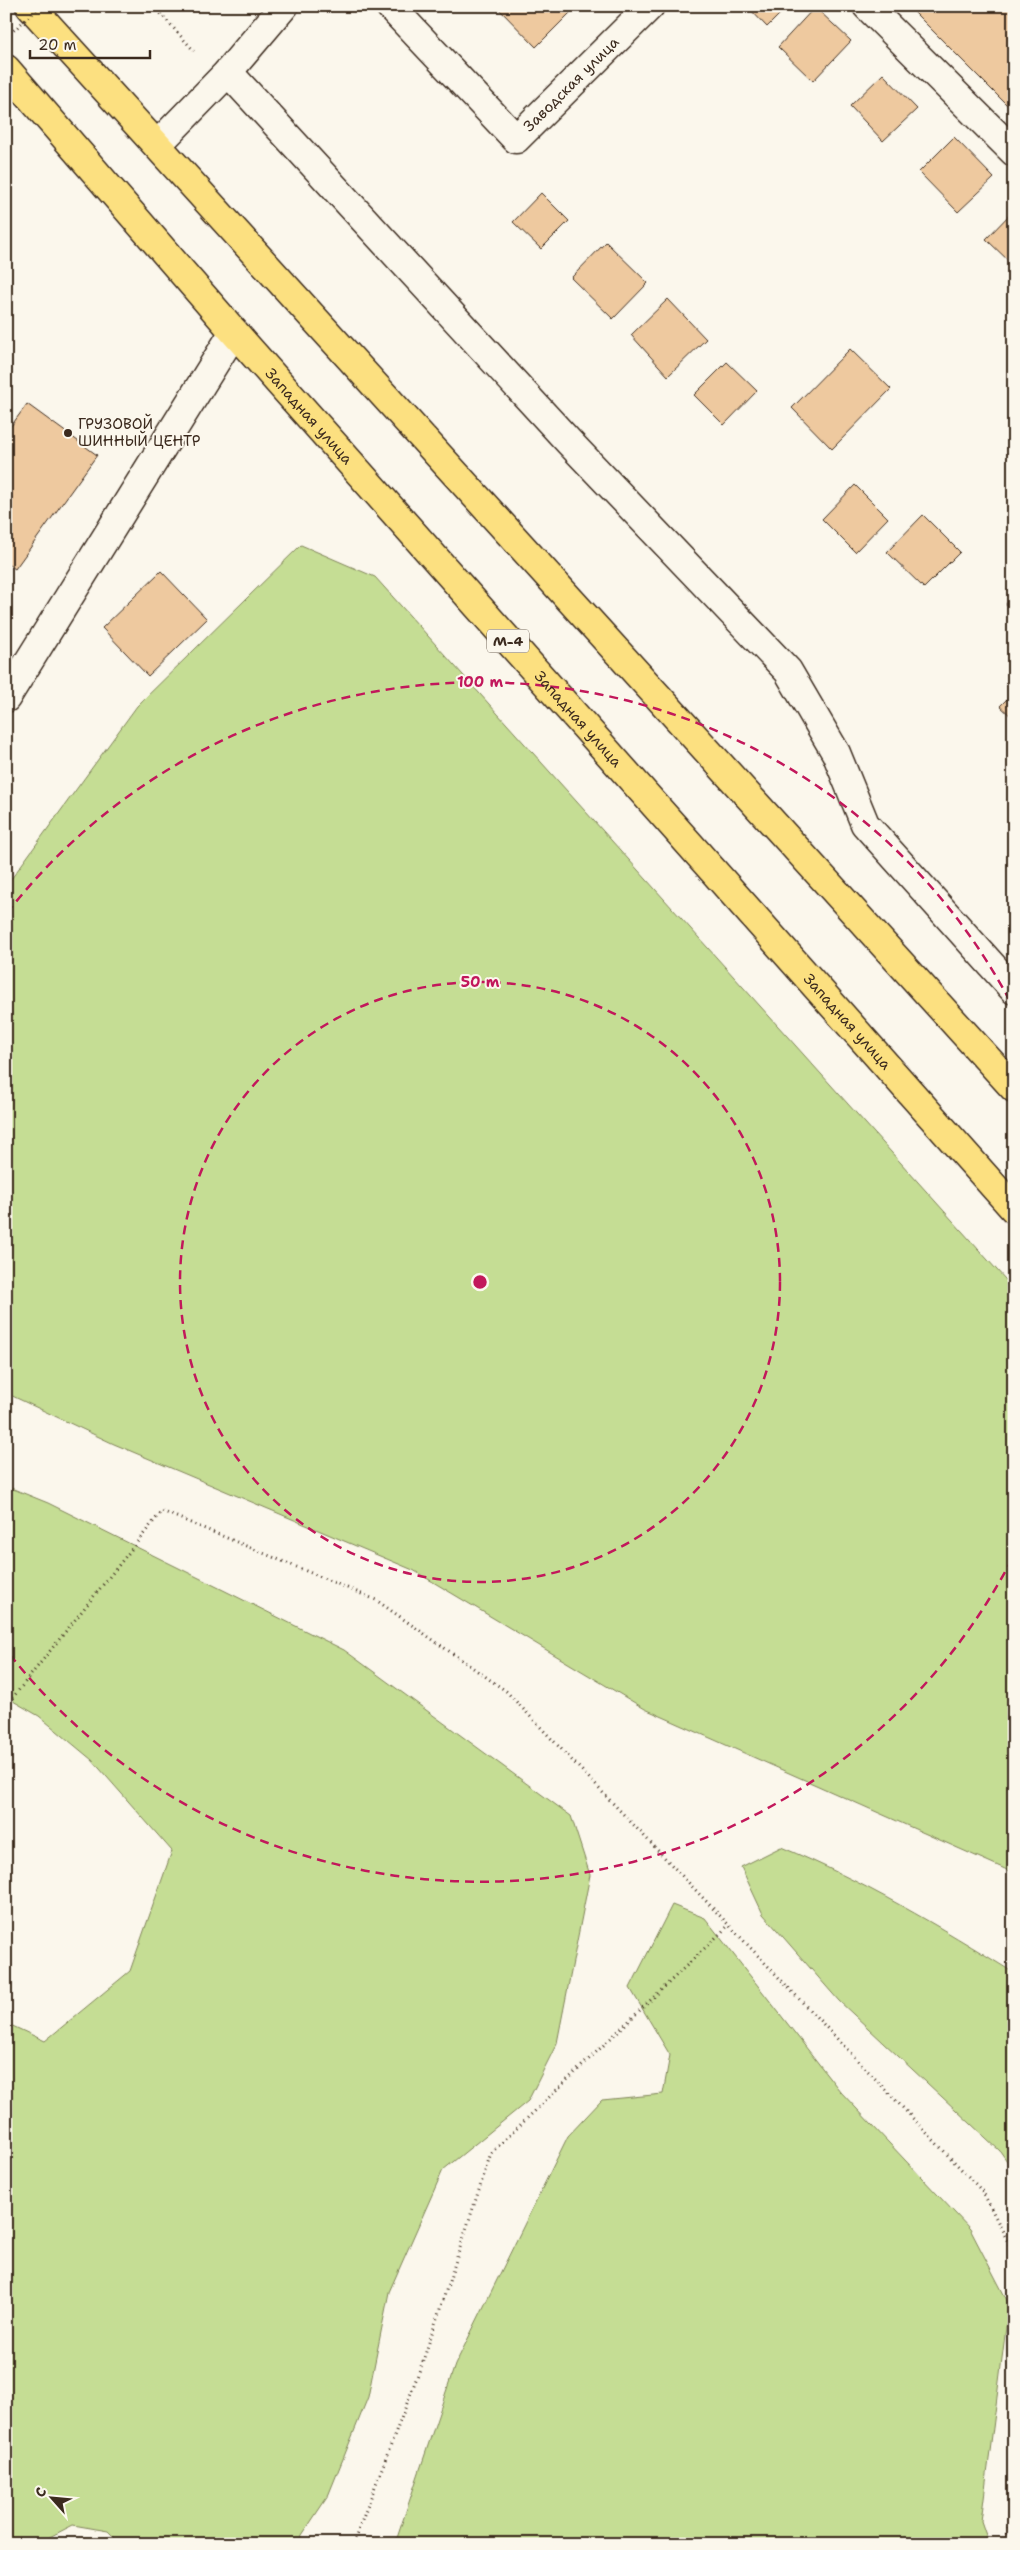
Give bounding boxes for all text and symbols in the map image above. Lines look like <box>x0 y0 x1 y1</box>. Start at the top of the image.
scale bar <box>30 28 150 60</box>
street label: Заводская улица <box>519 32 624 136</box>
text: 20 m <box>38 35 77 55</box>
street label: Западная улица <box>261 364 358 469</box>
place label: ГРУЗОВОЙ ШИННЫЙ ЦЕНТР <box>78 413 201 451</box>
marker: ГРУЗОВОЙ ШИННЫЙ ЦЕНТР <box>62 427 74 439</box>
road number: М-4 <box>487 630 529 652</box>
street label: Западная улица <box>530 667 627 772</box>
text: 100 m <box>457 672 503 692</box>
street label: Западная улица <box>799 969 896 1075</box>
text: 50 m <box>461 972 500 992</box>
centre of rings <box>471 1273 489 1291</box>
north arrow <box>28 2472 78 2522</box>
text: С <box>30 2484 50 2500</box>

